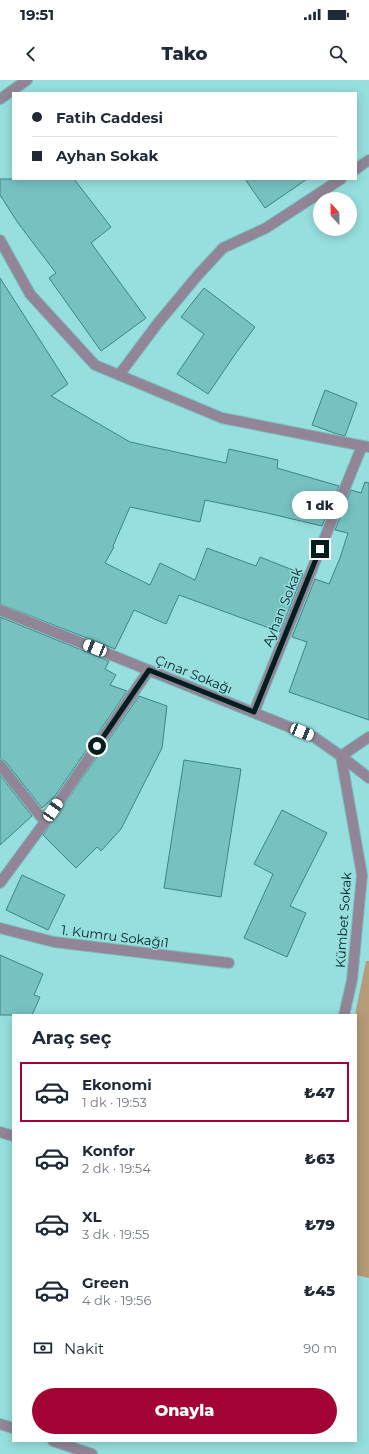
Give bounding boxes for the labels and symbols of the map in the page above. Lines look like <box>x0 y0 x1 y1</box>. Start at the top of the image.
north arrow <box>313 192 357 236</box>
callout: 1 dk <box>292 491 348 519</box>
route end <box>311 540 329 558</box>
street label: Ayhan Sokak <box>259 565 305 649</box>
car <box>82 638 108 658</box>
street label: Çınar Sokağı <box>153 651 235 697</box>
car <box>289 722 315 742</box>
route start <box>88 737 106 755</box>
car <box>41 797 65 823</box>
street label: Kümbet Sokak <box>332 871 354 969</box>
street label: 1. Kumru Sokağı1 <box>60 921 170 951</box>

